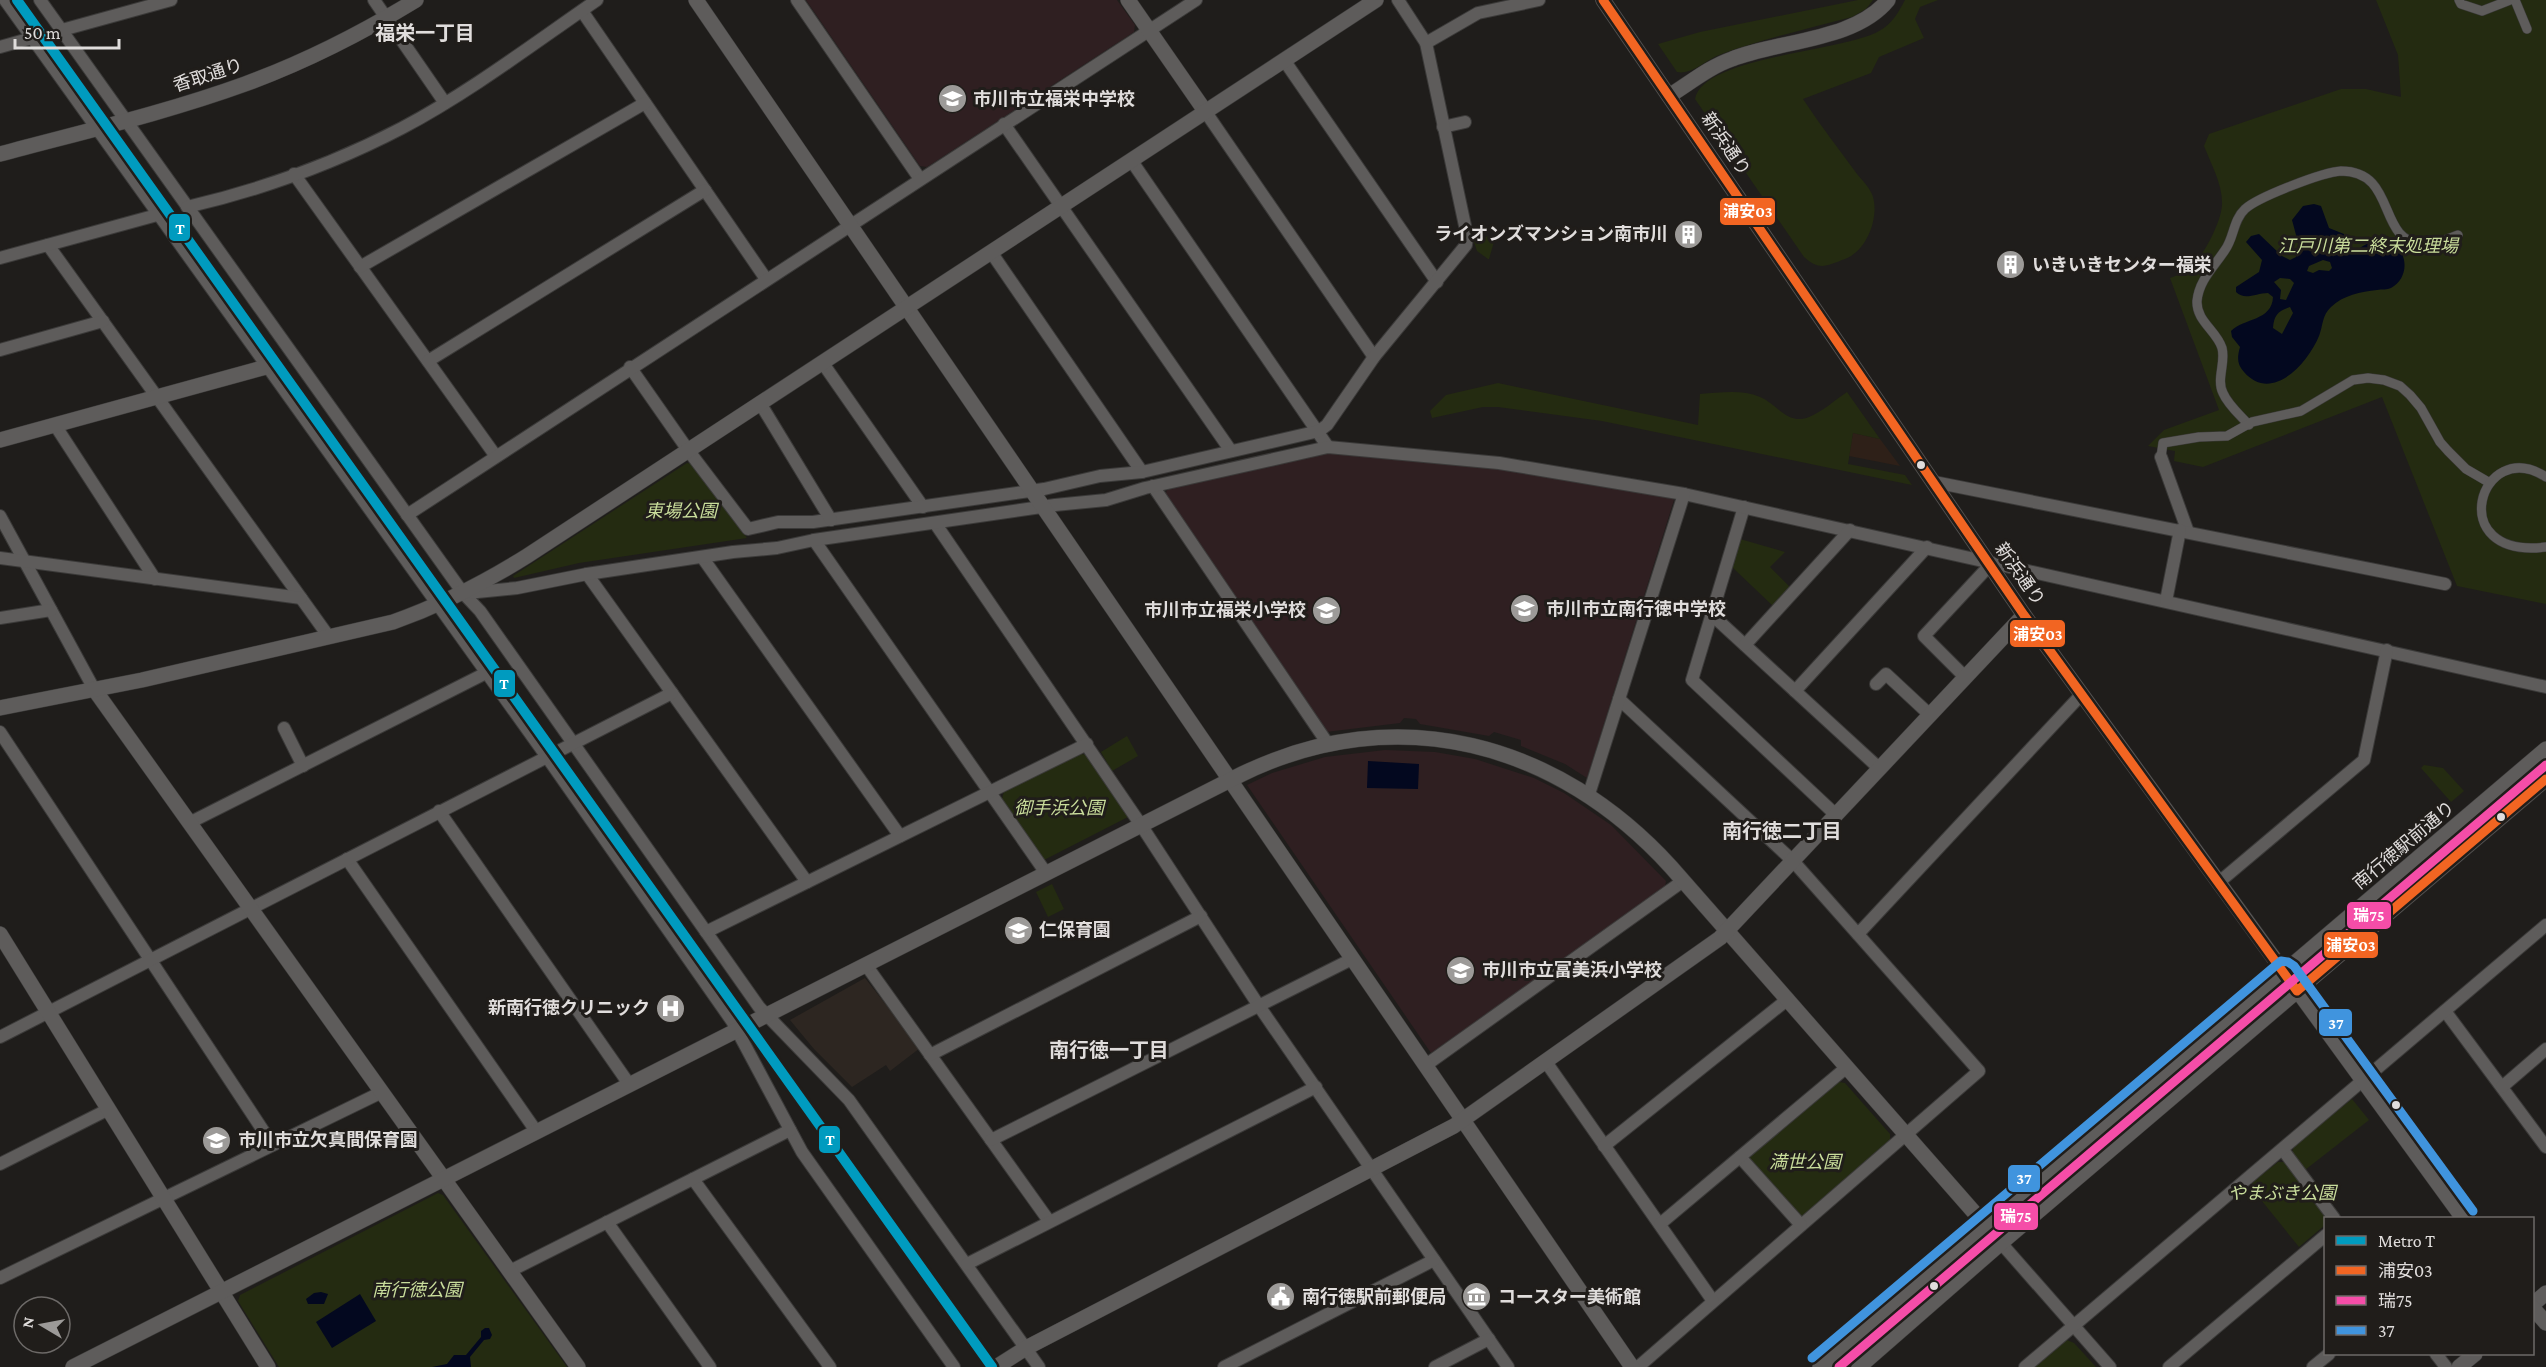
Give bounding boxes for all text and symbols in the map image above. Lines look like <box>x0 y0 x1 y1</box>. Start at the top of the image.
scale bar <box>15 12 118 50</box>
district label: 福栄一丁目 <box>375 22 475 44</box>
text: 50 m <box>24 23 61 43</box>
street label: 香取通り <box>171 54 245 96</box>
school or university icon: 市川市立福栄中学校 <box>936 83 968 115</box>
place label: 市川市立福栄中学校 <box>973 89 1135 109</box>
street label: 新浜通り <box>1698 109 1754 179</box>
line badge: 浦安03 <box>1719 197 1776 226</box>
text: 浦安03 <box>1723 202 1773 220</box>
line badge: T <box>168 213 191 242</box>
building icon: ライオンズマンション南市川 <box>1673 218 1705 250</box>
text: T <box>175 220 185 237</box>
place label: ライオンズマンション南市川 <box>1434 224 1668 244</box>
park label: 江戸川第二終末処理場 <box>2278 236 2460 256</box>
building icon: いきいきセンター福栄 <box>1995 249 2027 281</box>
place label: いきいきセンター福栄 <box>2032 255 2212 275</box>
unlabelled marker <box>1915 459 1927 471</box>
park label: 東場公園 <box>645 501 720 521</box>
street label: 新浜通り <box>1991 539 2049 609</box>
school or university icon: 市川市立南行徳中学校 <box>1509 593 1541 625</box>
school or university icon: 市川市立福栄小学校 <box>1311 594 1343 626</box>
place label: 市川市立南行徳中学校 <box>1546 598 1726 619</box>
place label: 市川市立福栄小学校 <box>1144 600 1306 620</box>
line badge: 浦安03 <box>2009 619 2066 648</box>
text: 浦安03 <box>2013 625 2063 643</box>
line badge: T <box>493 669 516 698</box>
text: T <box>499 675 509 692</box>
street label: 南行徳駅前通り <box>2349 797 2459 893</box>
park label: 御手浜公園 <box>1014 798 1107 818</box>
unlabelled marker <box>2495 811 2507 823</box>
district label: 南行徳二丁目 <box>1722 820 1842 842</box>
line badge: 瑞75 <box>2346 901 2392 930</box>
text: 瑞75 <box>2353 907 2385 924</box>
school or university icon: 仁保育園 <box>1002 914 1034 946</box>
place label: 仁保育園 <box>1039 920 1111 940</box>
line badge: 浦安03 <box>2323 931 2379 959</box>
text: 浦安03 <box>2326 936 2376 954</box>
school or university icon: 市川市立富美浜小学校 <box>1445 954 1477 986</box>
place label: 市川市立富美浜小学校 <box>1482 960 1662 980</box>
hospital icon: 新南行徳クリニック <box>655 992 687 1024</box>
place label: 新南行徳クリニック <box>488 997 650 1018</box>
line badge: 37 <box>2318 1008 2353 1037</box>
text: 37 <box>2328 1015 2344 1032</box>
district label: 南行徳一丁目 <box>1049 1039 1169 1061</box>
unlabelled marker <box>2390 1099 2402 1111</box>
school or university icon: 市川市立欠真間保育園 <box>201 1124 233 1156</box>
line badge: T <box>818 1125 841 1154</box>
place label: 市川市立欠真間保育園 <box>238 1130 418 1150</box>
text: T <box>825 1131 835 1148</box>
park label: 満世公園 <box>1769 1152 1844 1172</box>
line badge: 37 <box>2007 1164 2041 1193</box>
text: 37 <box>2016 1170 2032 1187</box>
park label: やまぶき公園 <box>2228 1183 2339 1203</box>
line badge: 瑞75 <box>1993 1202 2039 1231</box>
text: 瑞75 <box>2000 1208 2032 1225</box>
legend <box>2324 1217 2534 1355</box>
text: Metro T <box>2378 1231 2435 1251</box>
text: 浦安03 <box>2378 1261 2433 1281</box>
park label: 南行徳公園 <box>372 1280 465 1300</box>
unlabelled marker <box>1928 1280 1940 1292</box>
public building icon: 南行徳駅前郵便局 <box>1265 1281 1297 1313</box>
museum icon: コースター美術館 <box>1461 1281 1493 1313</box>
place label: 南行徳駅前郵便局 <box>1302 1286 1446 1307</box>
place label: コースター美術館 <box>1498 1287 1641 1307</box>
text: 瑞75 <box>2378 1291 2413 1311</box>
north arrow <box>12 1295 72 1355</box>
text: N <box>18 1316 37 1329</box>
text: 37 <box>2378 1321 2395 1341</box>

